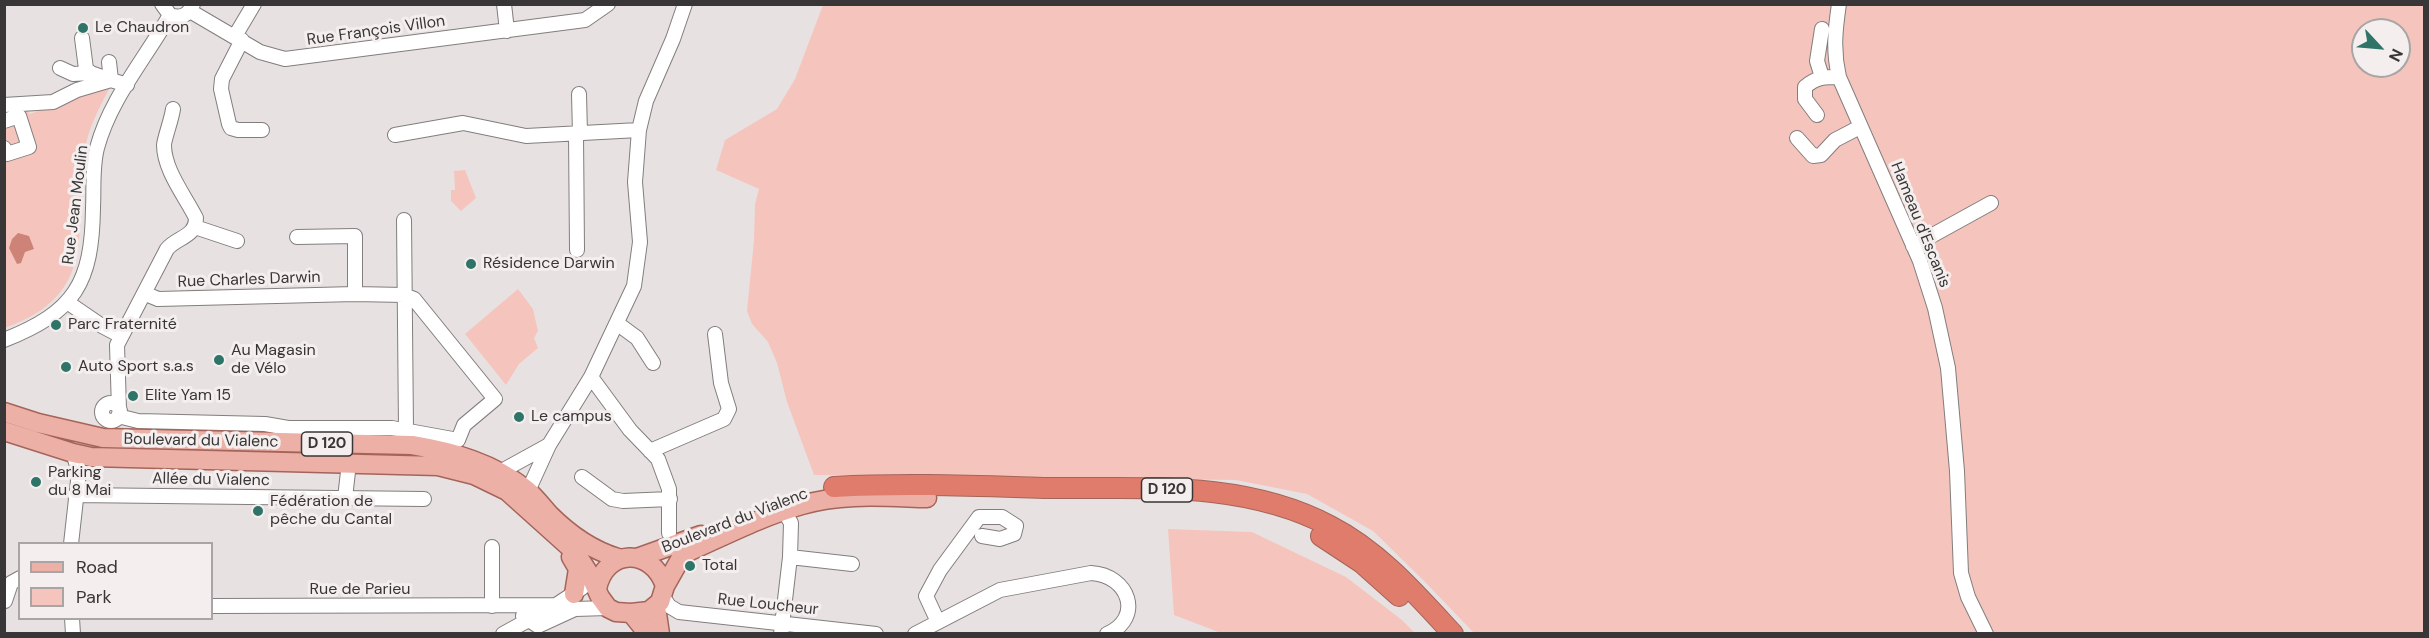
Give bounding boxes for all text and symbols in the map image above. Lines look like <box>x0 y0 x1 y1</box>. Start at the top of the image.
street label: Rue François Villon <box>306 12 446 50</box>
place label: Le Chaudron <box>95 18 189 38</box>
north arrow <box>2351 18 2411 78</box>
marker: Le Chaudron <box>76 21 90 35</box>
text: N <box>2384 45 2408 65</box>
street label: Rue Jean Moulin <box>59 144 93 266</box>
street label: Hameau d'Escanis <box>1886 159 1954 291</box>
place label: Résidence Darwin <box>483 254 615 274</box>
marker: Résidence Darwin <box>464 257 478 271</box>
street label: Rue Charles Darwin <box>177 268 321 292</box>
place label: Parc Fraternité <box>68 315 177 335</box>
marker: Parc Fraternité <box>49 318 63 332</box>
place label: Au Magasin de Vélo <box>231 341 316 379</box>
marker: Au Magasin de Vélo <box>212 353 226 367</box>
place label: Auto Sport s.a.s <box>78 357 194 377</box>
marker: Auto Sport s.a.s <box>59 360 73 374</box>
place label: Elite Yam 15 <box>145 386 231 406</box>
marker: Elite Yam 15 <box>126 389 140 403</box>
place label: Le campus <box>531 407 612 427</box>
marker: Le campus <box>512 410 526 424</box>
street label: Boulevard du Vialenc <box>123 430 279 452</box>
road number: D 120 <box>302 432 352 456</box>
place label: Parking du 8 Mai <box>48 463 111 501</box>
street label: Allée du Vialenc <box>152 469 270 491</box>
marker: Parking du 8 Mai <box>29 475 43 489</box>
road number: D 120 <box>1142 478 1192 502</box>
street label: Boulevard du Vialenc <box>659 484 811 558</box>
place label: Fédération de pêche du Cantal <box>270 492 392 530</box>
marker: Fédération de pêche du Cantal <box>251 504 265 518</box>
legend <box>18 542 213 620</box>
text: Road <box>76 555 118 579</box>
place label: Total <box>702 556 737 576</box>
marker: Total <box>683 559 697 573</box>
street label: Rue de Parieu <box>309 580 411 600</box>
text: Park <box>76 585 112 609</box>
street label: Rue Loucheur <box>717 590 819 620</box>

